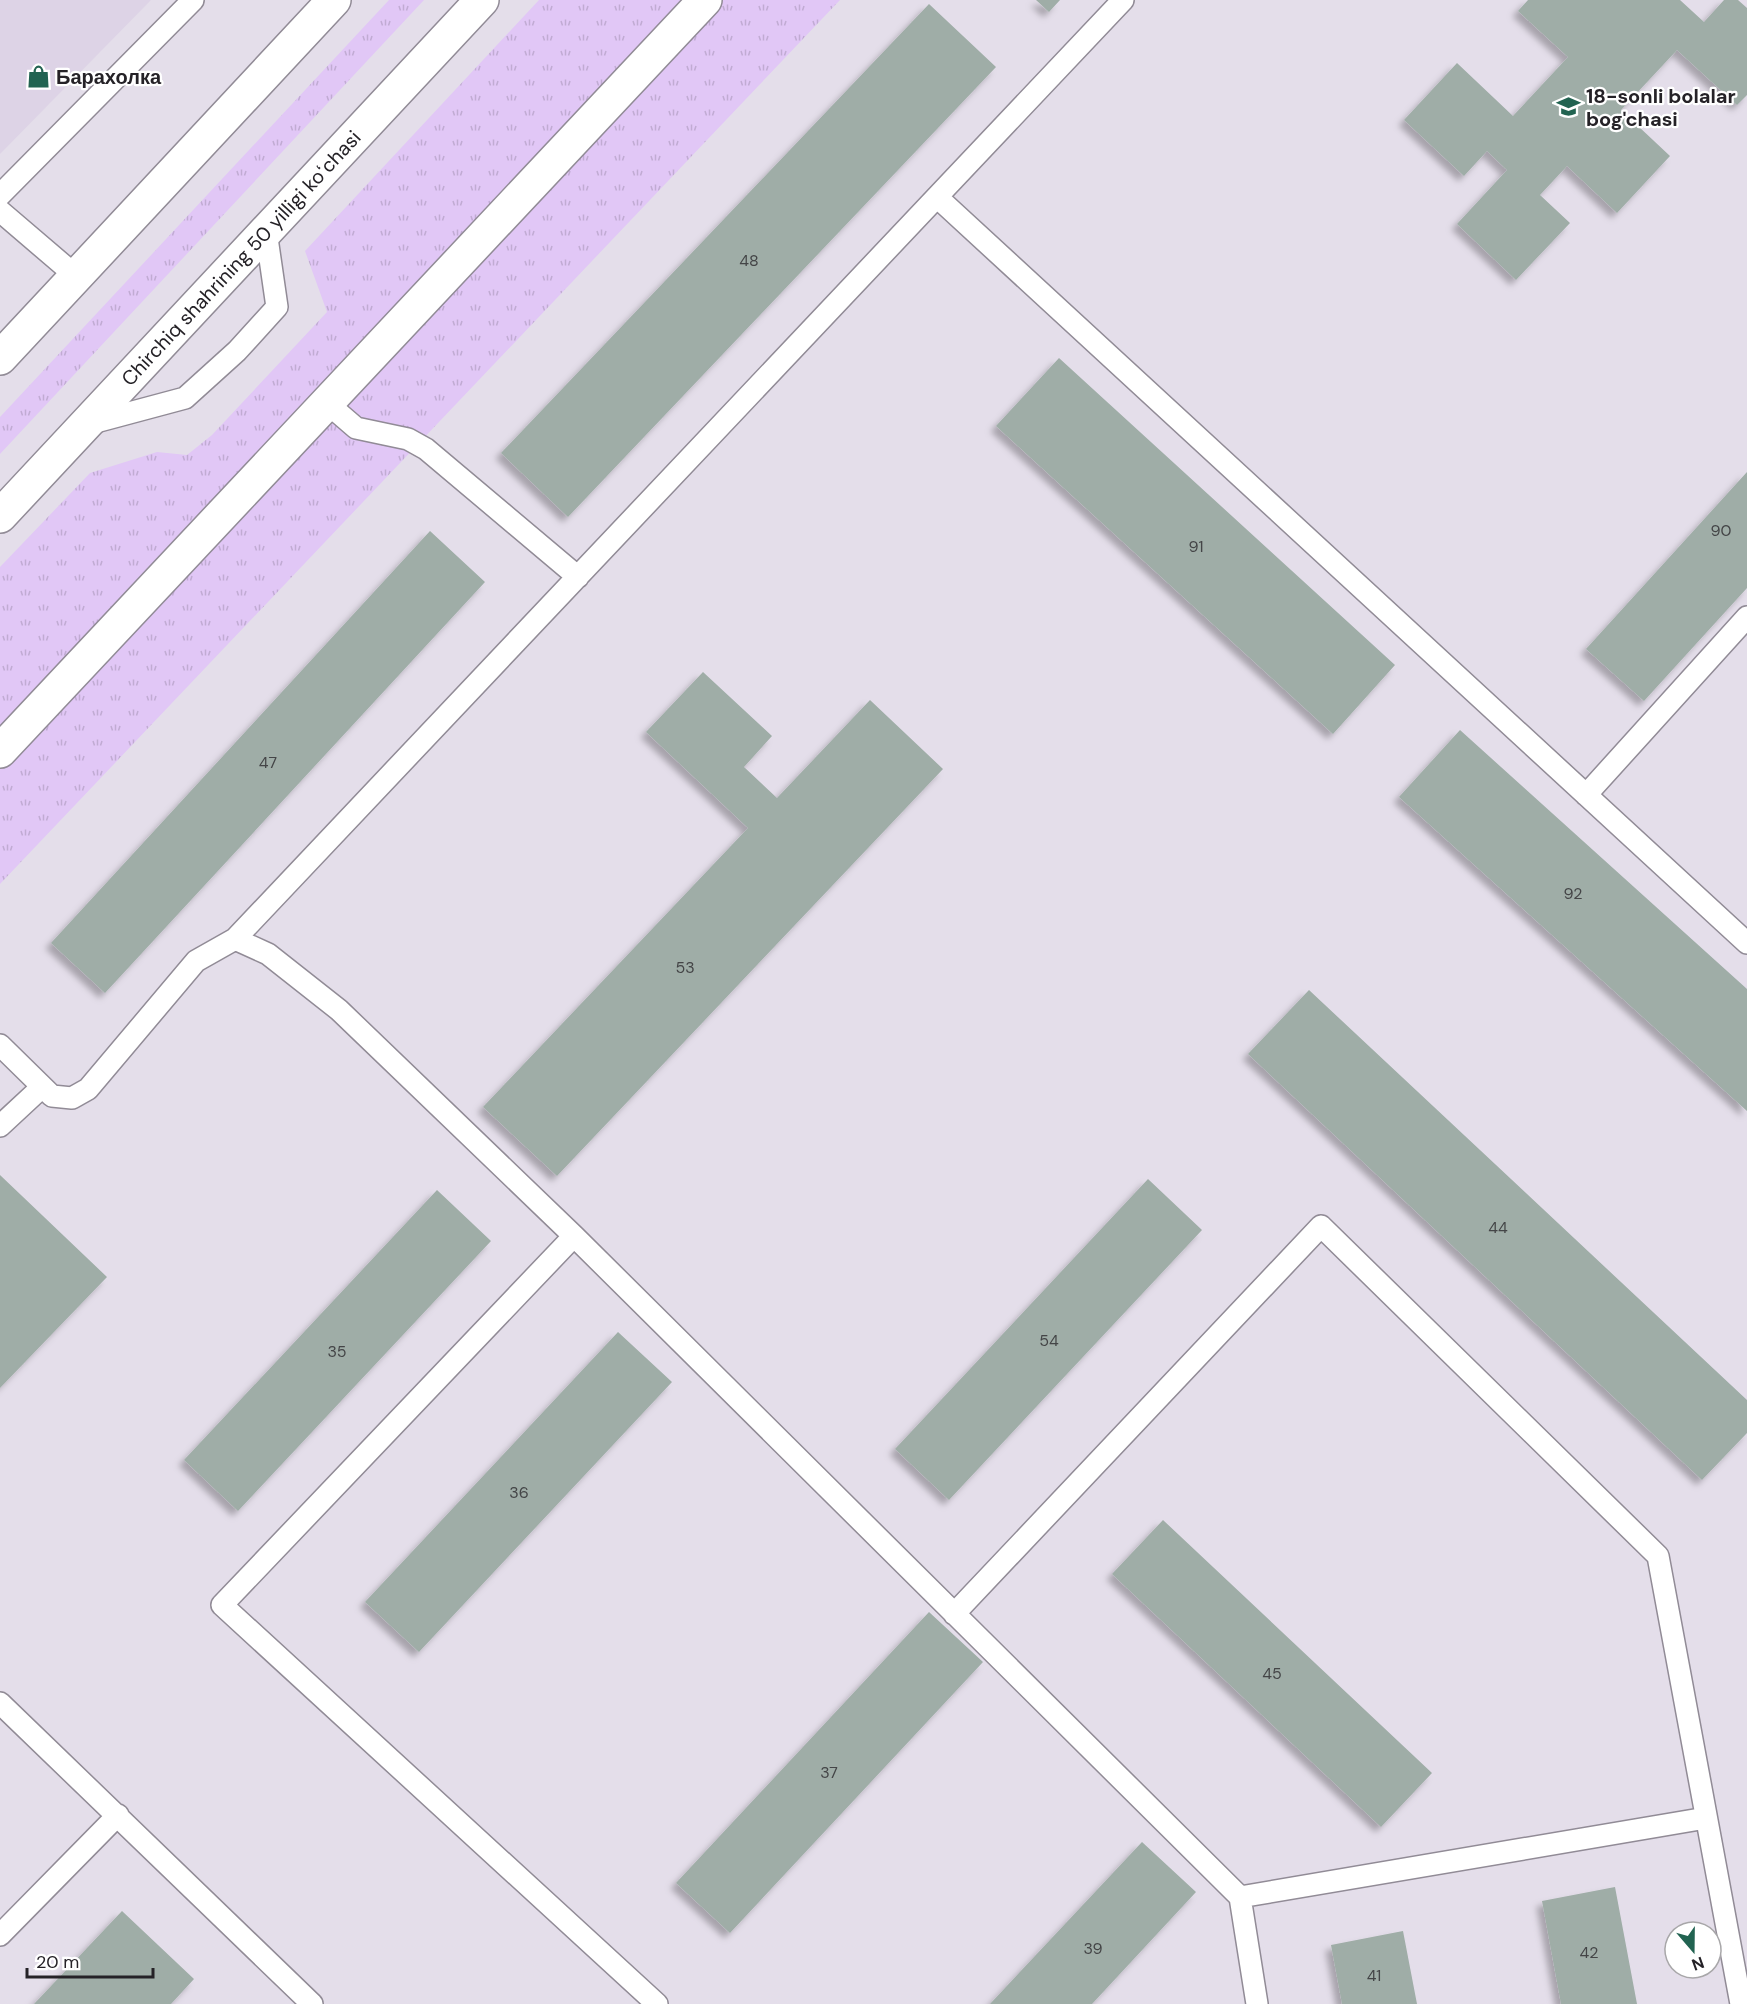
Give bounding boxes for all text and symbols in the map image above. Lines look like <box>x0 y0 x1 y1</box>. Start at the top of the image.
shop icon: Барахолка <box>25 64 51 90</box>
place label: Барахолка <box>56 64 162 90</box>
place label: 18-sonli bolalar bog'chasi <box>1586 83 1736 132</box>
school or university icon: 18-sonli bolalar bog'chasi <box>1555 94 1581 120</box>
street label: Chirchiq shahrining 50 yilligi koʻchasi <box>116 125 366 391</box>
house number: 48 <box>739 250 759 271</box>
house number: 90 <box>1711 520 1732 541</box>
house number: 91 <box>1189 536 1203 557</box>
house number: 47 <box>259 752 277 773</box>
house number: 92 <box>1564 883 1583 904</box>
house number: 53 <box>675 957 695 978</box>
house number: 44 <box>1488 1217 1508 1238</box>
house number: 54 <box>1039 1330 1059 1351</box>
house number: 35 <box>327 1341 347 1362</box>
house number: 36 <box>509 1482 529 1503</box>
house number: 45 <box>1262 1663 1282 1684</box>
house number: 37 <box>820 1762 838 1783</box>
north arrow <box>1663 1920 1723 1980</box>
house number: 39 <box>1083 1938 1103 1959</box>
scale bar <box>27 1941 153 1979</box>
house number: 42 <box>1580 1942 1598 1963</box>
text: 20 m <box>36 1950 79 1974</box>
text: N <box>1689 1952 1707 1975</box>
house number: 41 <box>1367 1965 1381 1986</box>

